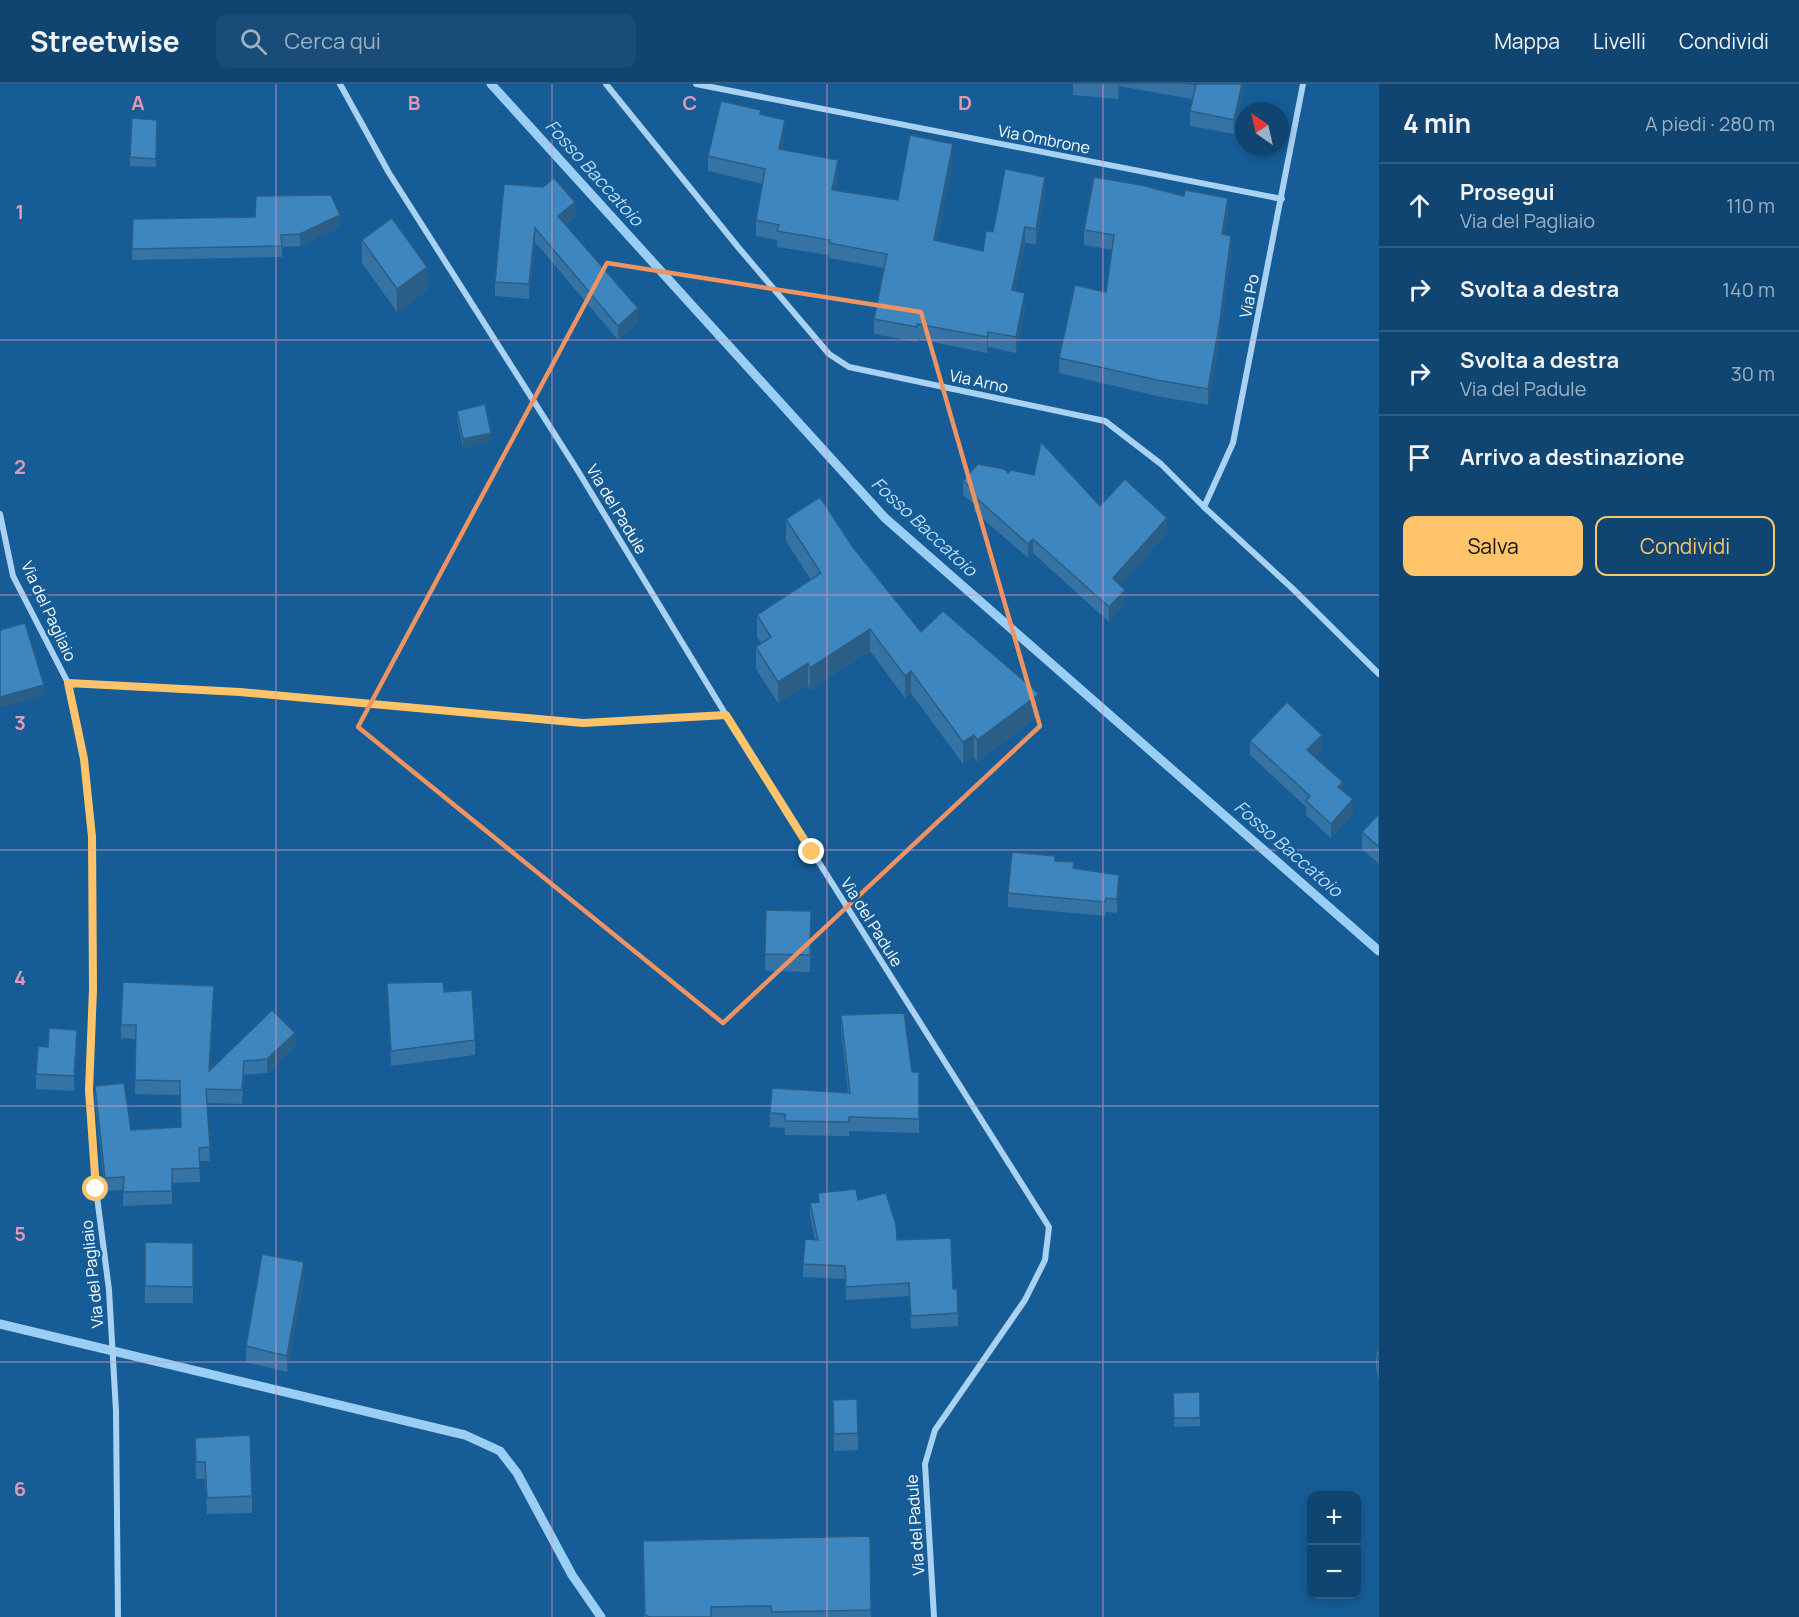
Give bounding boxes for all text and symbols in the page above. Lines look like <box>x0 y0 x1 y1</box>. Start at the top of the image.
search box <box>216 14 636 68</box>
text: Streetwise <box>30 22 180 60</box>
icon: search <box>237 25 270 58</box>
text: Cerca qui <box>285 26 381 56</box>
text: Mappa <box>1494 27 1560 55</box>
text: Livelli <box>1593 27 1646 55</box>
text: Condividi <box>1679 27 1769 55</box>
text: A <box>131 89 145 116</box>
text: B <box>408 89 421 116</box>
text: C <box>683 89 697 116</box>
text: D <box>958 89 972 116</box>
north arrow <box>1235 102 1289 156</box>
text: 4 min <box>1403 105 1471 141</box>
text: A piedi · 280 m <box>1645 110 1775 137</box>
water label: Fosso Baccatoio <box>540 114 650 232</box>
street label: Via Ombrone <box>996 119 1092 159</box>
text: Prosegui <box>1460 177 1555 207</box>
icon: ahead <box>1403 189 1436 222</box>
text: 110 m <box>1726 192 1775 219</box>
text: 1 <box>16 198 24 225</box>
text: Via del Pagliaio <box>1460 207 1595 234</box>
street label: Via Po <box>1234 272 1264 320</box>
icon: right <box>1403 273 1436 306</box>
text: Svolta a destra <box>1460 274 1619 304</box>
text: 140 m <box>1722 276 1775 303</box>
text: Svolta a destra <box>1460 345 1619 375</box>
icon: right <box>1403 357 1436 390</box>
text: 30 m <box>1731 360 1775 387</box>
street label: Via Arno <box>947 364 1011 398</box>
text: Via del Padule <box>1460 375 1586 402</box>
icon: arrive <box>1403 441 1436 474</box>
text: Arrivo a destinazione <box>1460 442 1684 472</box>
text: 2 <box>14 453 26 480</box>
street label: Via del Padule <box>582 460 652 558</box>
water label: Fosso Baccatoio <box>867 471 983 582</box>
button: Salva <box>1403 516 1583 576</box>
button: Condividi <box>1595 516 1775 576</box>
street label: Via del Pagliaio <box>16 557 82 665</box>
text: 3 <box>14 709 26 736</box>
water label: Fosso Baccatoio <box>1230 795 1349 903</box>
route end <box>798 838 824 864</box>
street label: Via del Padule <box>836 873 908 971</box>
text: 4 <box>14 964 26 991</box>
route start <box>82 1175 108 1201</box>
street label: Via del Pagliaio <box>75 1219 109 1329</box>
text: 5 <box>14 1220 26 1247</box>
street label: Via del Padule <box>900 1474 930 1576</box>
text: 6 <box>14 1475 26 1502</box>
map controls <box>1307 1491 1361 1599</box>
button: + <box>1307 1491 1361 1545</box>
button: − <box>1307 1545 1361 1599</box>

